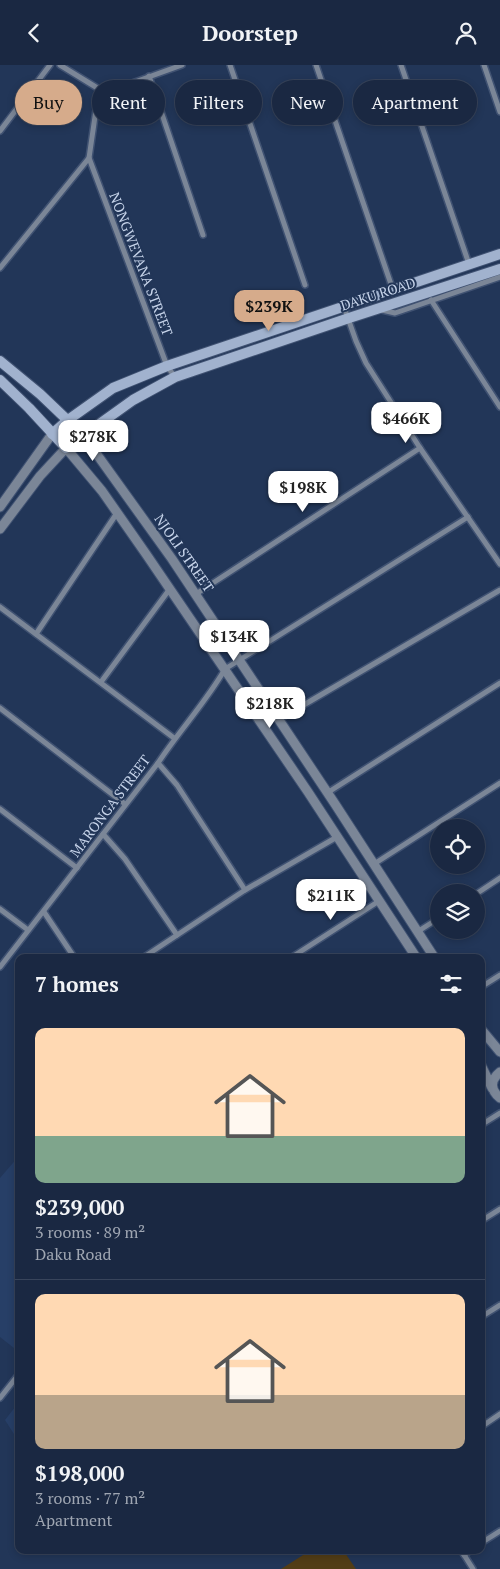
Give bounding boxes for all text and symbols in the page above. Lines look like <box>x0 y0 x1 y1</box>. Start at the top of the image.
text: Doorstep <box>202 18 298 47</box>
icon: back <box>20 19 48 47</box>
icon: person <box>452 19 480 47</box>
chip: Buy <box>15 80 82 125</box>
chip: Rent <box>92 80 165 125</box>
chip: Filters <box>175 80 262 125</box>
chip: New <box>272 80 343 125</box>
chip: Apartment <box>353 80 477 125</box>
street label: NONGWEVANA STREET <box>105 189 178 339</box>
street label: DAKU ROAD <box>338 272 418 315</box>
pin: $239K <box>234 289 304 332</box>
text: $239K <box>245 295 293 317</box>
pin: $466K <box>371 401 441 444</box>
text: $466K <box>382 407 430 429</box>
pin: $278K <box>58 419 128 462</box>
text: $278K <box>69 425 117 447</box>
pin: $198K <box>268 471 338 513</box>
text: $198K <box>279 476 327 498</box>
street label: NJOLI STREET <box>150 510 219 596</box>
pin: $134K <box>199 619 269 662</box>
text: $134K <box>210 625 258 647</box>
pin: $218K <box>235 687 305 729</box>
text: $218K <box>246 692 294 714</box>
street label: MARONGA STREET <box>65 751 154 861</box>
map controls <box>430 819 485 939</box>
button: locate <box>430 819 485 874</box>
pin: $211K <box>296 879 366 921</box>
text: $211K <box>307 884 355 906</box>
button: layers <box>430 884 485 939</box>
text: 7 homes <box>35 970 119 998</box>
icon: filters <box>437 970 465 998</box>
icon: home <box>205 1061 295 1151</box>
text: $239,000 <box>35 1193 124 1221</box>
text: 3 rooms · 89 m² <box>35 1221 145 1243</box>
text: Daku Road <box>35 1243 111 1265</box>
icon: home <box>205 1326 295 1416</box>
text: $198,000 <box>35 1459 124 1487</box>
text: 3 rooms · 77 m² <box>35 1487 145 1509</box>
text: Apartment <box>35 1509 112 1531</box>

